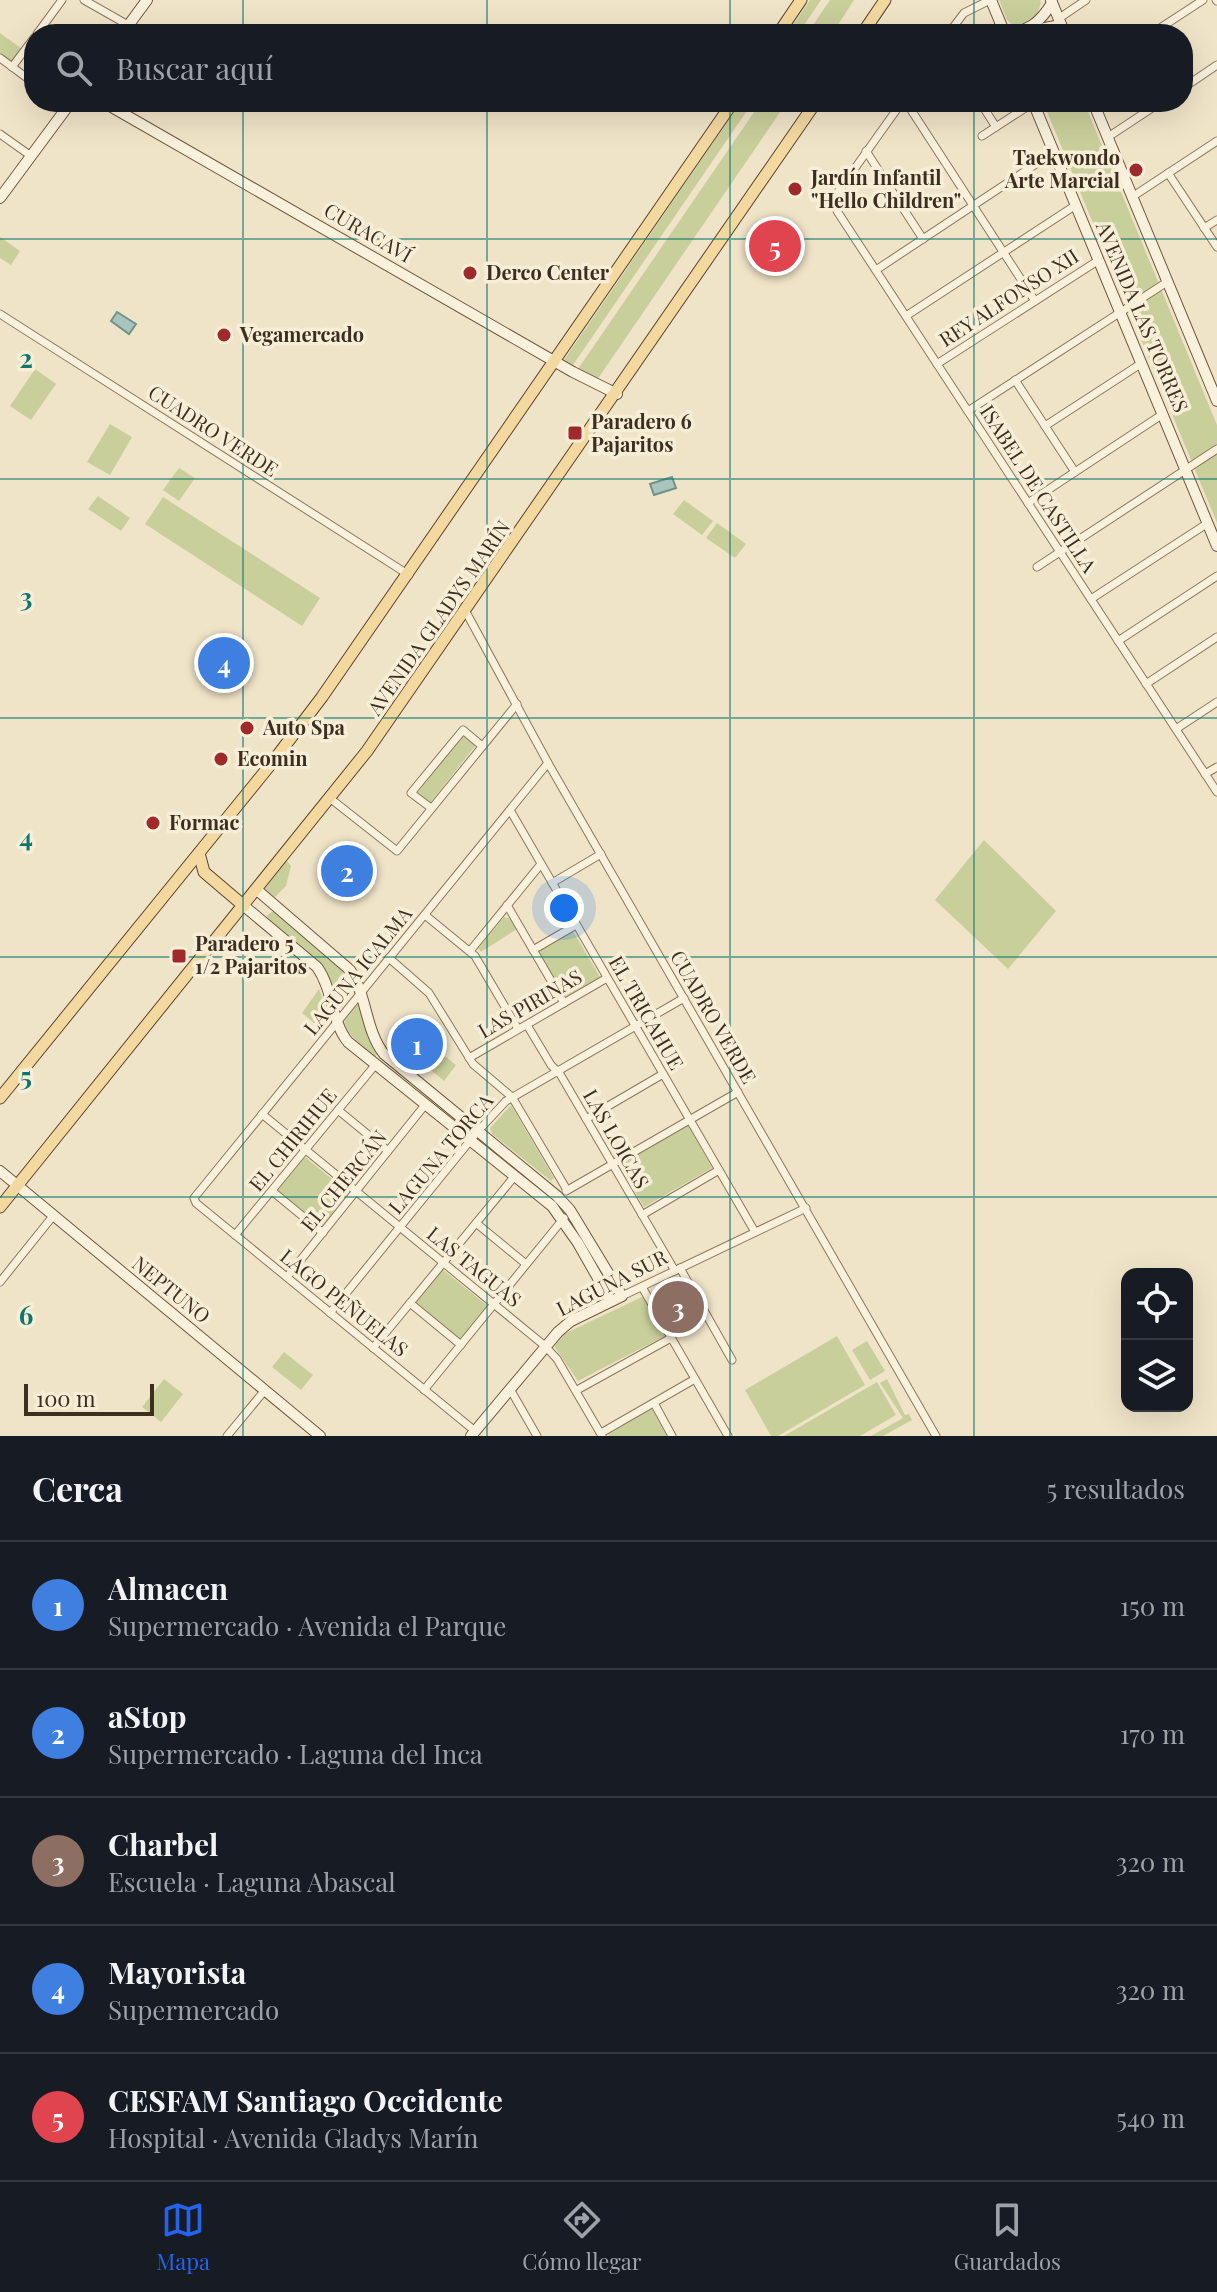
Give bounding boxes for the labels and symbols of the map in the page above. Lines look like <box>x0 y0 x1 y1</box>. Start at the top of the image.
place label: Taekwondo Arte Marcial <box>1004 143 1120 193</box>
marker: Taekwondo Arte Marcial <box>1127 161 1145 179</box>
place label: Jardín Infantil "Hello Children" <box>810 163 961 213</box>
marker: Jardín Infantil "Hello Children" <box>786 180 804 198</box>
street label: CURACAVÍ <box>320 196 418 268</box>
pin: 5 <box>749 216 801 276</box>
street label: AVENIDA LAS TORRES <box>1091 216 1196 416</box>
street label: REY ALFONSO XII <box>933 242 1083 352</box>
place label: Derco Center <box>486 258 610 285</box>
marker: Derco Center <box>461 264 479 282</box>
place label: Vegamercado <box>239 320 364 347</box>
marker: Vegamercado <box>215 326 233 344</box>
text: 2 <box>19 340 33 375</box>
street label: CUADRO VERDE <box>144 378 284 482</box>
street label: ISABEL DE CASTILLA <box>975 399 1104 578</box>
place label: Paradero 6 Pajaritos <box>591 407 692 457</box>
marker: Paradero 6 Pajaritos <box>566 424 584 442</box>
street label: AVENIDA GLADYS MARÍN <box>360 514 515 721</box>
text: 3 <box>20 579 32 614</box>
pin: 4 <box>198 633 250 693</box>
place label: Auto Spa <box>262 713 345 740</box>
marker: Auto Spa <box>238 719 256 737</box>
place label: Ecomin <box>237 744 308 771</box>
marker: Ecomin <box>212 750 230 768</box>
place label: Formac <box>169 808 239 835</box>
marker: Formac <box>144 814 162 832</box>
text: 4 <box>19 819 33 854</box>
pin: 2 <box>321 841 373 901</box>
your location <box>544 888 584 928</box>
street label: LAGUNA ICALMA <box>297 900 417 1040</box>
place label: Paradero 5 1/2 Pajaritos <box>195 929 307 979</box>
street label: CUADRO VERDE <box>665 945 763 1088</box>
marker: Paradero 5 1/2 Pajaritos <box>170 947 188 965</box>
street label: EL TRICAHUE <box>604 950 691 1074</box>
street label: LAS PIRINAS <box>472 962 586 1043</box>
pin: 1 <box>391 1014 443 1074</box>
text: 5 <box>20 1058 32 1093</box>
street label: EL CHIRIHUE <box>242 1082 342 1196</box>
street label: LAS LOICAS <box>578 1084 657 1193</box>
street label: LAGUNA TORCA <box>382 1087 498 1219</box>
street label: EL CHERCÁN <box>294 1124 392 1236</box>
street label: LAS TAGUAS <box>422 1219 528 1312</box>
street label: LAGO PEÑUELAS <box>275 1242 414 1362</box>
street label: LAGUNA SUR <box>551 1242 672 1321</box>
street label: NEPTUNO <box>127 1249 217 1329</box>
pin: 3 <box>652 1277 704 1337</box>
text: 6 <box>19 1297 33 1332</box>
scale bar <box>24 1380 154 1416</box>

